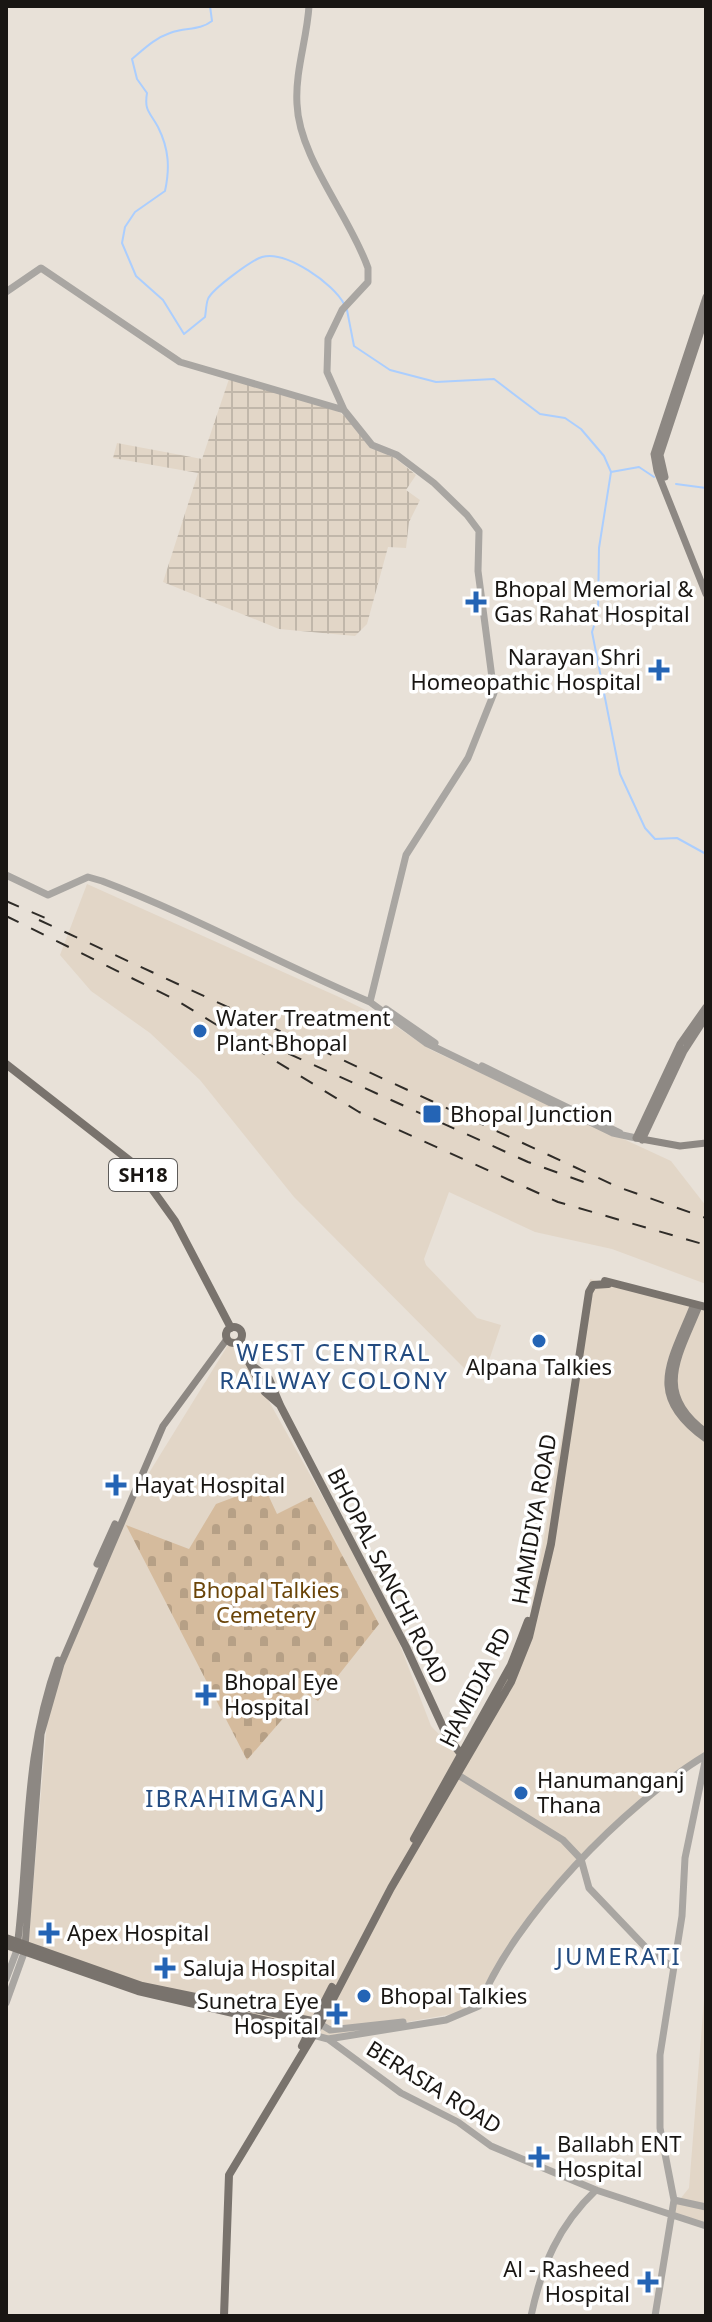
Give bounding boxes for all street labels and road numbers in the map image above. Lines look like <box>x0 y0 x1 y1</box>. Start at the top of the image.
road number: SH18 <box>109 1159 177 1191</box>
street label: HAMIDIYA ROAD <box>503 1431 563 1606</box>
street label: BHOPAL SANCHI ROAD <box>321 1463 456 1688</box>
street label: HAMIDIA RD <box>431 1621 517 1752</box>
street label: BERASIA ROAD <box>361 2033 508 2140</box>

